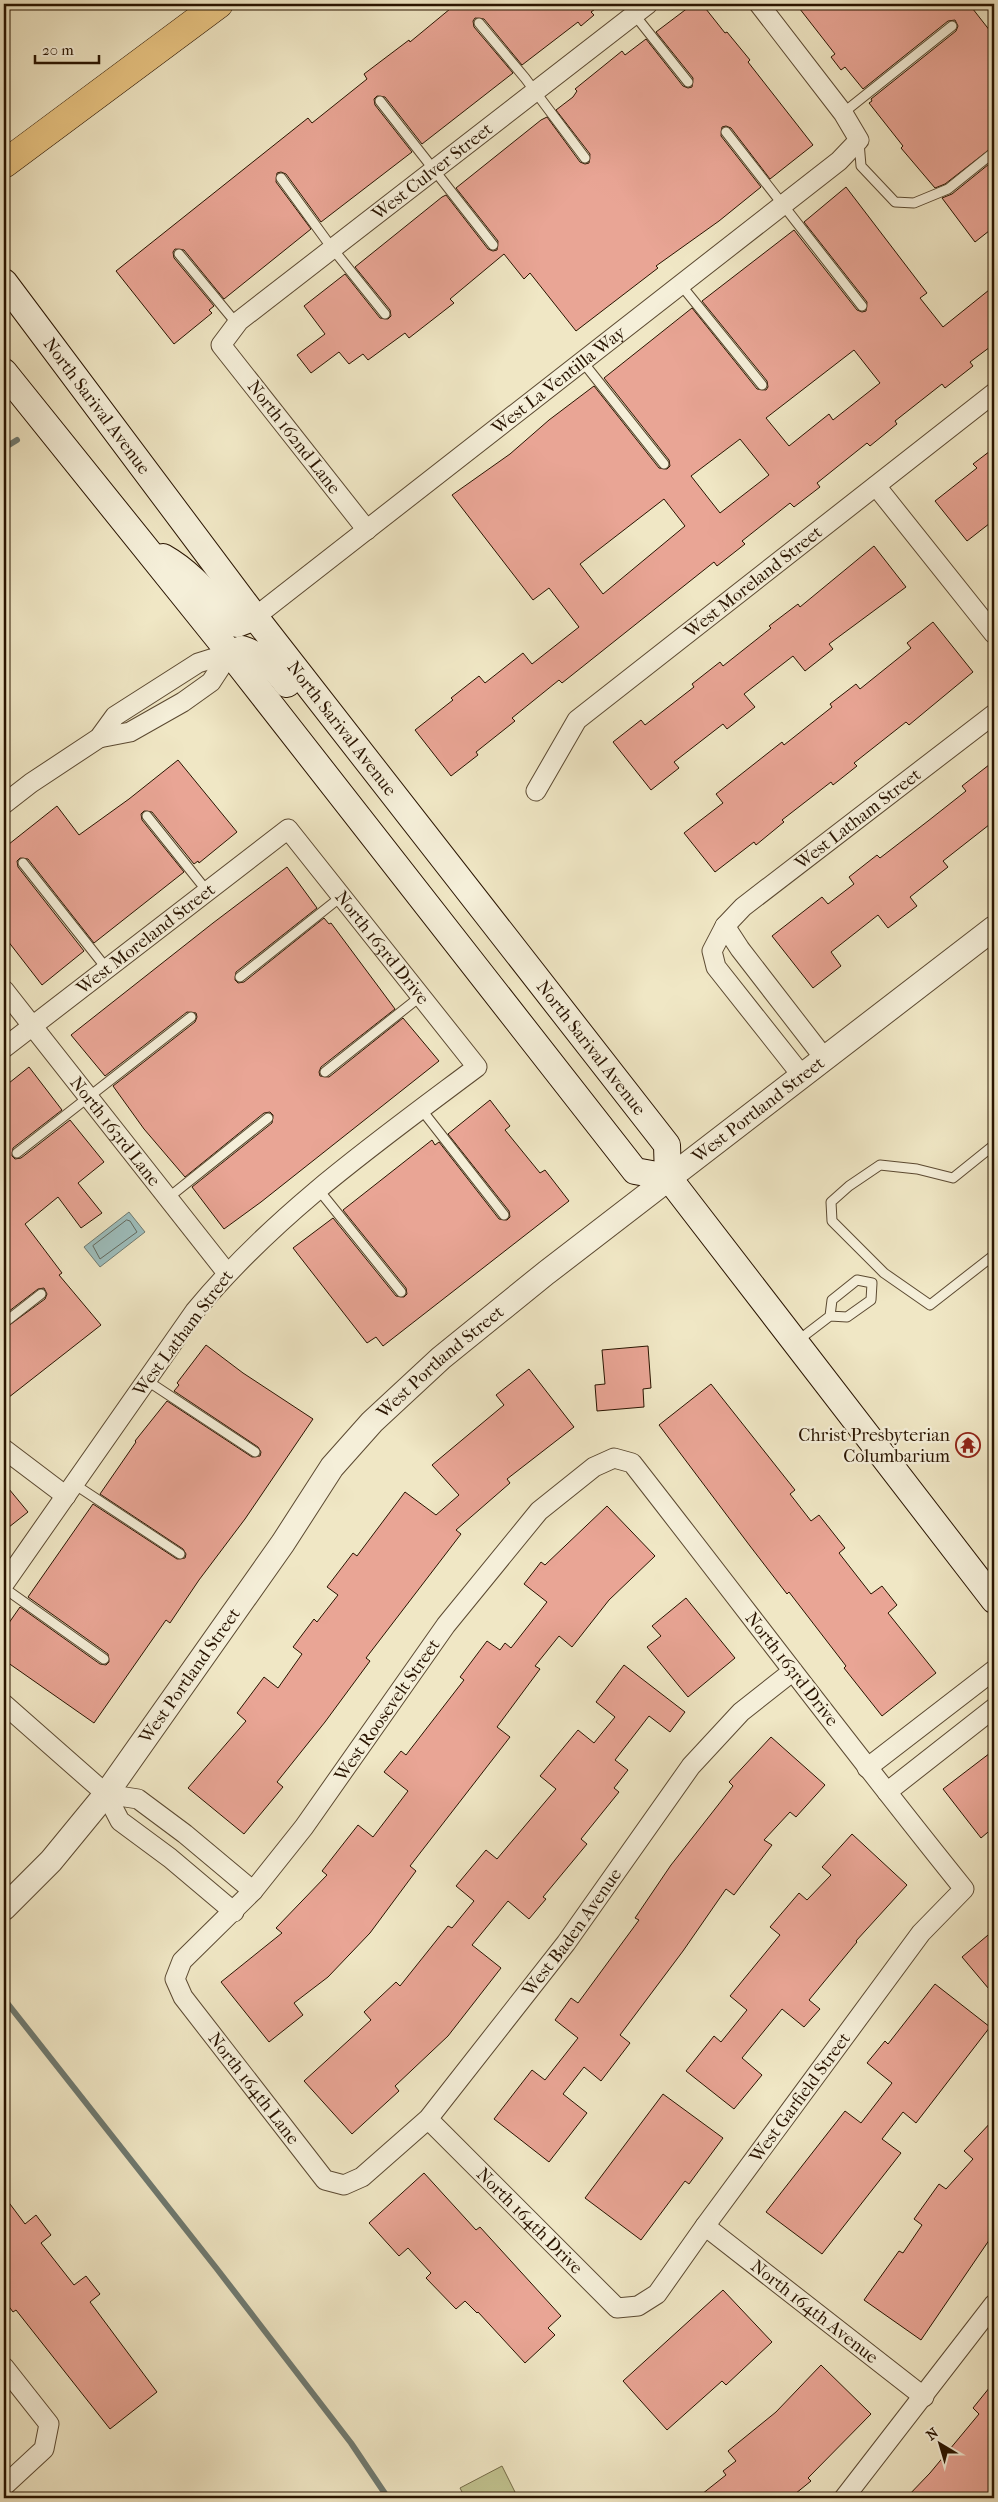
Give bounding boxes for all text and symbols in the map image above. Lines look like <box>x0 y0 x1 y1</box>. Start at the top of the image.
scale bar <box>35 32 99 64</box>
text: 20 m <box>42 41 74 59</box>
street label: West Culver Street <box>367 118 497 225</box>
street label: West La Ventilla Way <box>487 321 631 440</box>
street label: North Sarival Avenue <box>39 334 154 479</box>
street label: North 162nd Lane <box>243 376 345 498</box>
street label: West Moreland Street <box>680 521 827 643</box>
street label: North Sarival Avenue <box>283 657 401 800</box>
street label: West Latham Street <box>790 764 926 875</box>
street label: West Moreland Street <box>72 879 220 1000</box>
street label: North 163rd Drive <box>330 887 433 1009</box>
street label: North Sarival Avenue <box>532 977 650 1120</box>
street label: West Portland Street <box>688 1052 829 1168</box>
street label: North 163rd Lane <box>65 1073 165 1191</box>
street label: West Latham Street <box>128 1266 238 1401</box>
street label: West Portland Street <box>372 1301 509 1424</box>
place label: Christ Presbyterian Columbarium <box>798 1425 951 1467</box>
temple icon: Christ Presbyterian Columbarium <box>955 1432 981 1458</box>
street label: West Portland Street <box>134 1604 245 1749</box>
street label: North 163rd Drive <box>741 1608 843 1731</box>
street label: West Roosevelt Street <box>330 1635 445 1786</box>
street label: West Baden Avenue <box>518 1865 626 2001</box>
street label: North 164th Lane <box>203 2028 304 2149</box>
street label: West Garfield Street <box>745 2028 855 2167</box>
street label: North 164th Drive <box>472 2164 587 2279</box>
street label: North 164th Avenue <box>746 2256 882 2368</box>
north arrow <box>916 2420 966 2470</box>
text: N <box>923 2424 942 2444</box>

